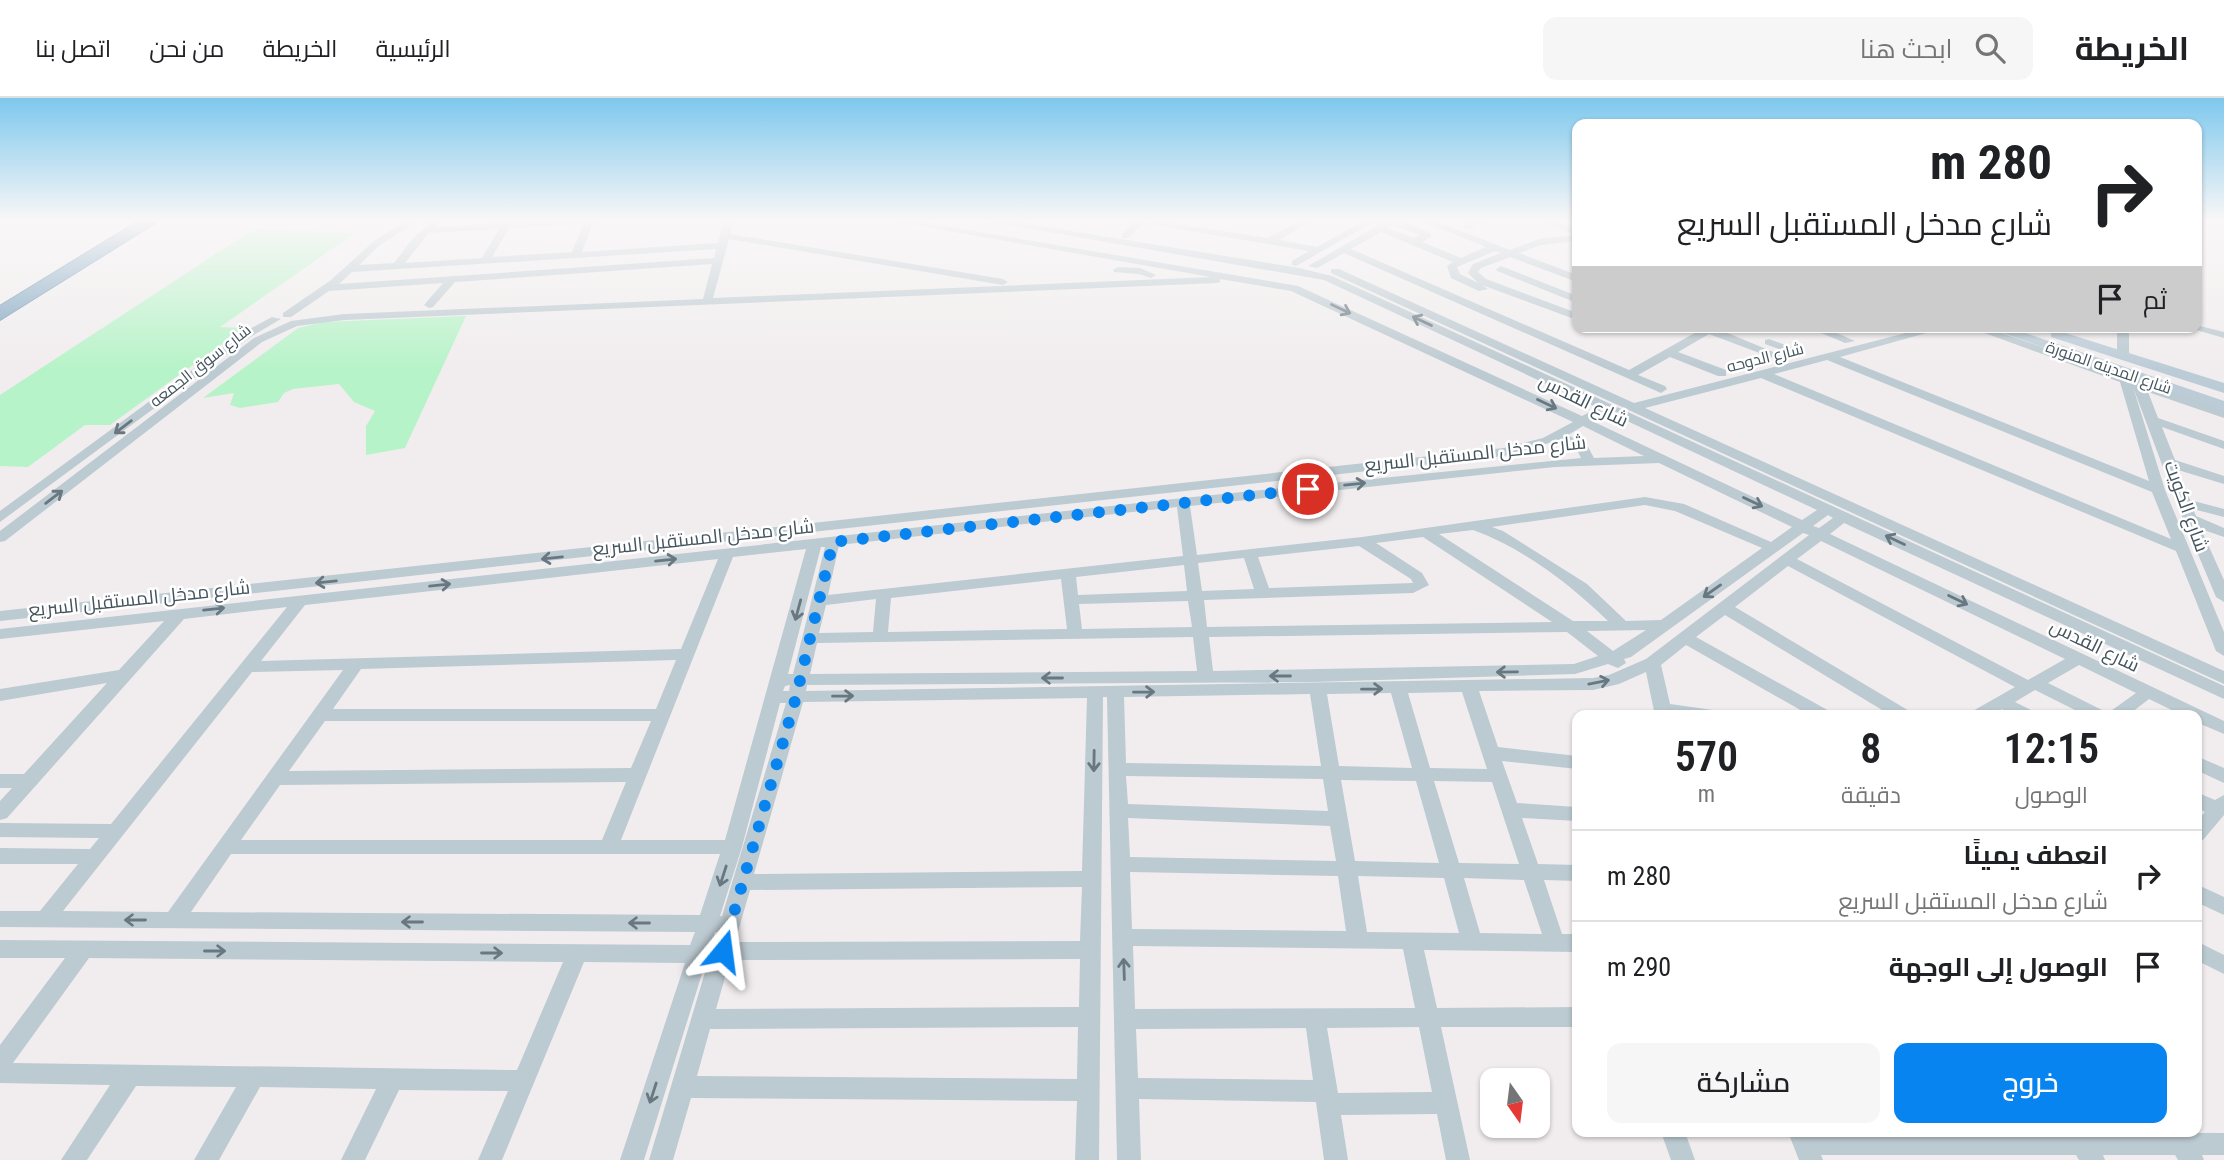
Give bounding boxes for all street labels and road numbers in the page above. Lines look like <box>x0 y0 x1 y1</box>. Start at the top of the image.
street label: شارع سوق الجمعه <box>146 320 256 412</box>
street label: شارع المدينه المنورة <box>2043 337 2174 400</box>
street label: شارع الدوحه <box>1725 339 1806 378</box>
street label: شارع القدس <box>1534 369 1632 434</box>
street label: شارع مدخل المستقبل السريع <box>1363 430 1587 479</box>
street label: شارع الكويت <box>2157 457 2214 556</box>
street label: شارع مدخل المستقبل السريع <box>591 514 815 563</box>
street label: شارع مدخل المستقبل السريع <box>27 575 251 624</box>
street label: شارع القدس <box>2045 614 2143 679</box>

